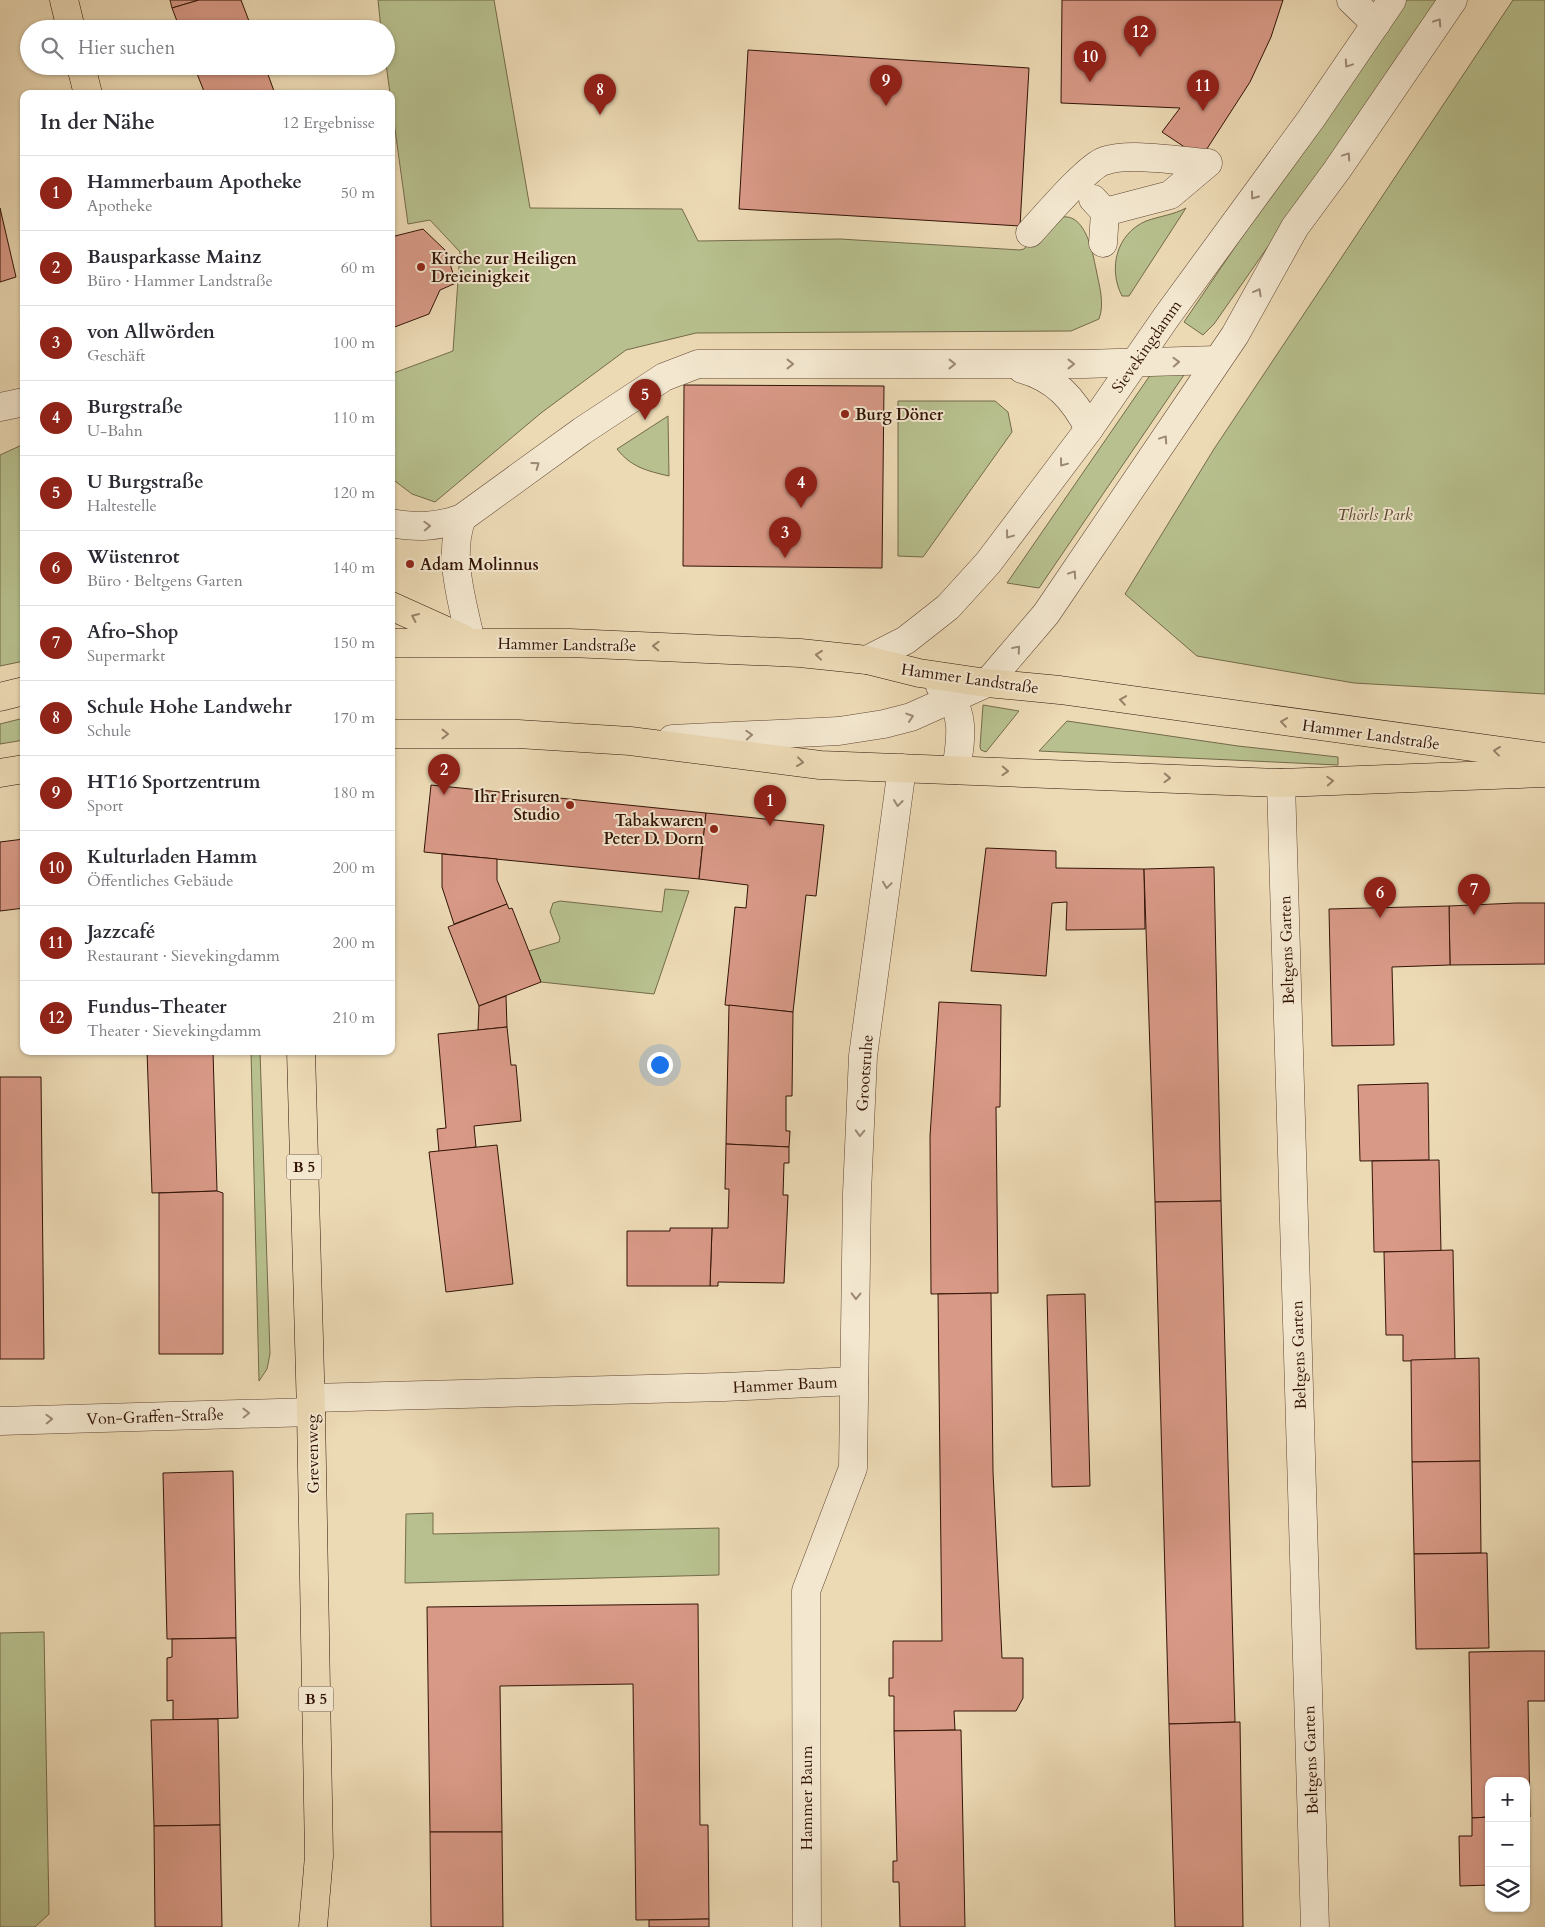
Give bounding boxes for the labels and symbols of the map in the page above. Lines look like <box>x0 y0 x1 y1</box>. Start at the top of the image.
pin: 12 <box>1124 16 1156 57</box>
one-way arrow <box>1432 18 1441 27</box>
pin: 10 <box>1074 41 1106 82</box>
one-way arrow <box>1345 58 1354 68</box>
pin: 9 <box>870 65 902 106</box>
pin: 11 <box>1187 70 1219 111</box>
pin: 8 <box>584 74 616 115</box>
one-way arrow <box>1340 152 1350 161</box>
one-way arrow <box>1251 190 1260 200</box>
place label: Kirche zur Heiligen Dreieinigkeit <box>431 248 578 288</box>
marker: Kirche zur Heiligen Dreieinigkeit <box>415 261 427 273</box>
one-way arrow <box>1252 289 1262 298</box>
street label: Sievekingdamm <box>1107 295 1187 397</box>
one-way arrow <box>1172 356 1180 367</box>
one-way arrow <box>786 359 794 369</box>
one-way arrow <box>949 359 957 369</box>
one-way arrow <box>1068 359 1075 369</box>
pin: 5 <box>629 379 661 420</box>
place label: Burg Döner <box>855 404 944 426</box>
marker: Burg Döner <box>839 408 851 420</box>
one-way arrow <box>1158 435 1167 445</box>
one-way arrow <box>1061 457 1069 466</box>
one-way arrow <box>530 462 539 470</box>
pin: 4 <box>785 467 817 508</box>
park label: Thörls Park <box>1337 504 1413 526</box>
pin: 3 <box>769 517 801 558</box>
one-way arrow <box>424 521 431 531</box>
one-way arrow <box>1006 529 1015 539</box>
place label: Adam Molinnus <box>420 554 539 576</box>
marker: Adam Molinnus <box>404 558 416 570</box>
one-way arrow <box>1067 570 1076 580</box>
one-way arrow <box>411 613 420 623</box>
street label: Hammer Landstraße <box>497 633 637 657</box>
one-way arrow <box>652 641 660 652</box>
one-way arrow <box>1011 646 1020 655</box>
one-way arrow <box>814 650 822 661</box>
street label: Hammer Landstraße <box>900 658 1040 700</box>
one-way arrow <box>1118 695 1126 706</box>
one-way arrow <box>905 713 913 723</box>
street label: Hammer Landstraße <box>1301 714 1441 756</box>
one-way arrow <box>1279 717 1287 728</box>
one-way arrow <box>442 729 450 739</box>
one-way arrow <box>745 730 753 741</box>
one-way arrow <box>1492 746 1500 757</box>
pin: 2 <box>428 754 460 795</box>
one-way arrow <box>796 756 804 767</box>
one-way arrow <box>1001 766 1009 776</box>
one-way arrow <box>1163 772 1171 783</box>
one-way arrow <box>1326 776 1334 787</box>
pin: 1 <box>754 785 786 826</box>
place label: Ihr Frisuren Studio <box>474 786 561 826</box>
marker: Ihr Frisuren Studio <box>564 799 576 811</box>
one-way arrow <box>893 799 904 807</box>
place label: Tabakwaren Peter D. Dorn <box>603 810 705 850</box>
marker: Tabakwaren Peter D. Dorn <box>708 823 720 835</box>
pin: 7 <box>1458 874 1490 915</box>
pin: 6 <box>1364 877 1396 918</box>
one-way arrow <box>882 881 893 889</box>
street label: Beltgens Garten <box>1274 895 1300 1005</box>
street label: Grootsruhe <box>851 1034 879 1112</box>
your location <box>647 1052 673 1078</box>
one-way arrow <box>854 1130 865 1138</box>
road number: B 5 <box>286 1154 322 1180</box>
one-way arrow <box>850 1292 861 1300</box>
street label: Beltgens Garten <box>1286 1300 1312 1410</box>
street label: Hammer Baum <box>732 1371 838 1399</box>
street label: Von-Graffen-Straße <box>86 1404 224 1430</box>
one-way arrow <box>242 1408 250 1418</box>
one-way arrow <box>45 1414 53 1425</box>
street label: Grevenweg <box>301 1414 325 1494</box>
road number: B 5 <box>298 1686 334 1712</box>
street label: Beltgens Garten <box>1298 1705 1324 1815</box>
street label: Hammer Baum <box>796 1745 818 1850</box>

